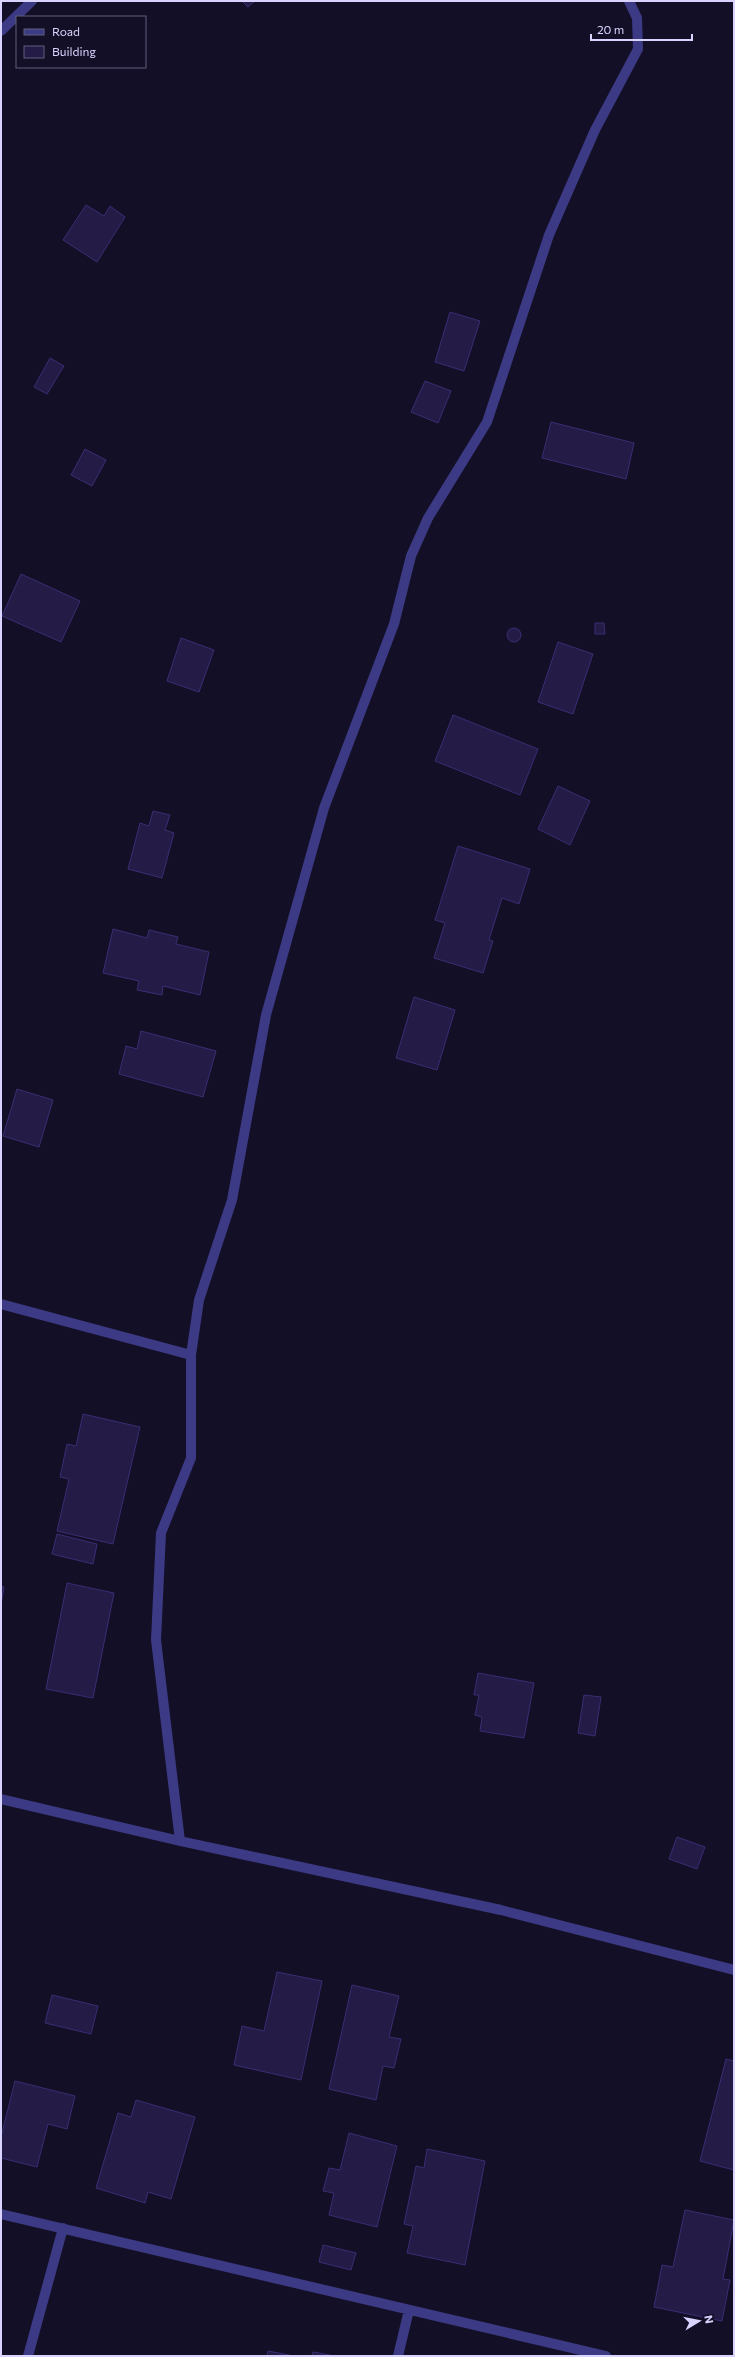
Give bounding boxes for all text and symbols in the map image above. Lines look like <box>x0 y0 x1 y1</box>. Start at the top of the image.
legend <box>16 16 146 68</box>
scale bar <box>591 16 692 42</box>
text: 20 m <box>597 22 624 36</box>
text: Road <box>52 24 80 38</box>
text: Building <box>52 44 96 58</box>
north arrow <box>679 2301 719 2341</box>
text: N <box>702 2314 716 2324</box>

